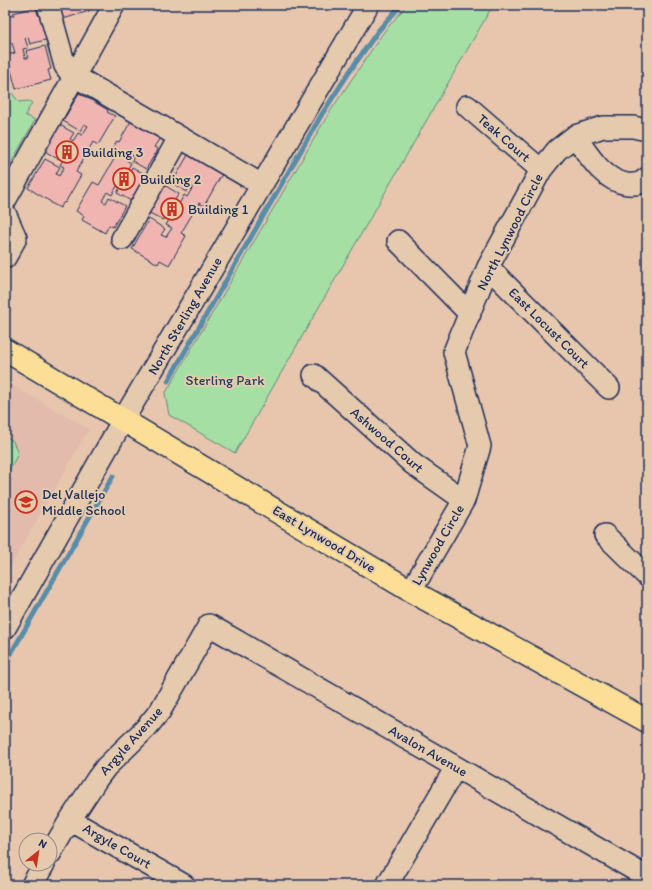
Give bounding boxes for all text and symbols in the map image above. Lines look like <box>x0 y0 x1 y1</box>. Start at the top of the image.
street label: Teak Court <box>474 110 534 166</box>
building icon: Building 3 <box>54 139 80 165</box>
place label: Building 3 <box>82 144 144 161</box>
building icon: Building 2 <box>111 166 137 192</box>
street label: North Lynwood Circle <box>473 170 547 293</box>
place label: Building 2 <box>140 171 202 188</box>
building icon: Building 1 <box>159 196 185 222</box>
place label: Building 1 <box>188 201 249 218</box>
street label: North Sterling Avenue <box>144 254 226 378</box>
street label: East Locust Court <box>505 284 593 372</box>
park label: Sterling Park <box>186 372 265 389</box>
street label: Ashwood Court <box>347 404 427 476</box>
place label: Del Vallejo Middle School <box>42 486 125 519</box>
school or university icon: Del Vallejo Middle School <box>13 489 39 515</box>
street label: East Lynwood Drive <box>269 501 379 577</box>
street label: Lynwood Circle <box>408 501 468 588</box>
street label: Argyle Avenue <box>96 703 166 779</box>
street label: Avalon Avenue <box>385 722 471 781</box>
street label: Argyle Court <box>80 820 154 872</box>
north arrow <box>18 832 58 872</box>
text: N <box>36 836 49 851</box>

